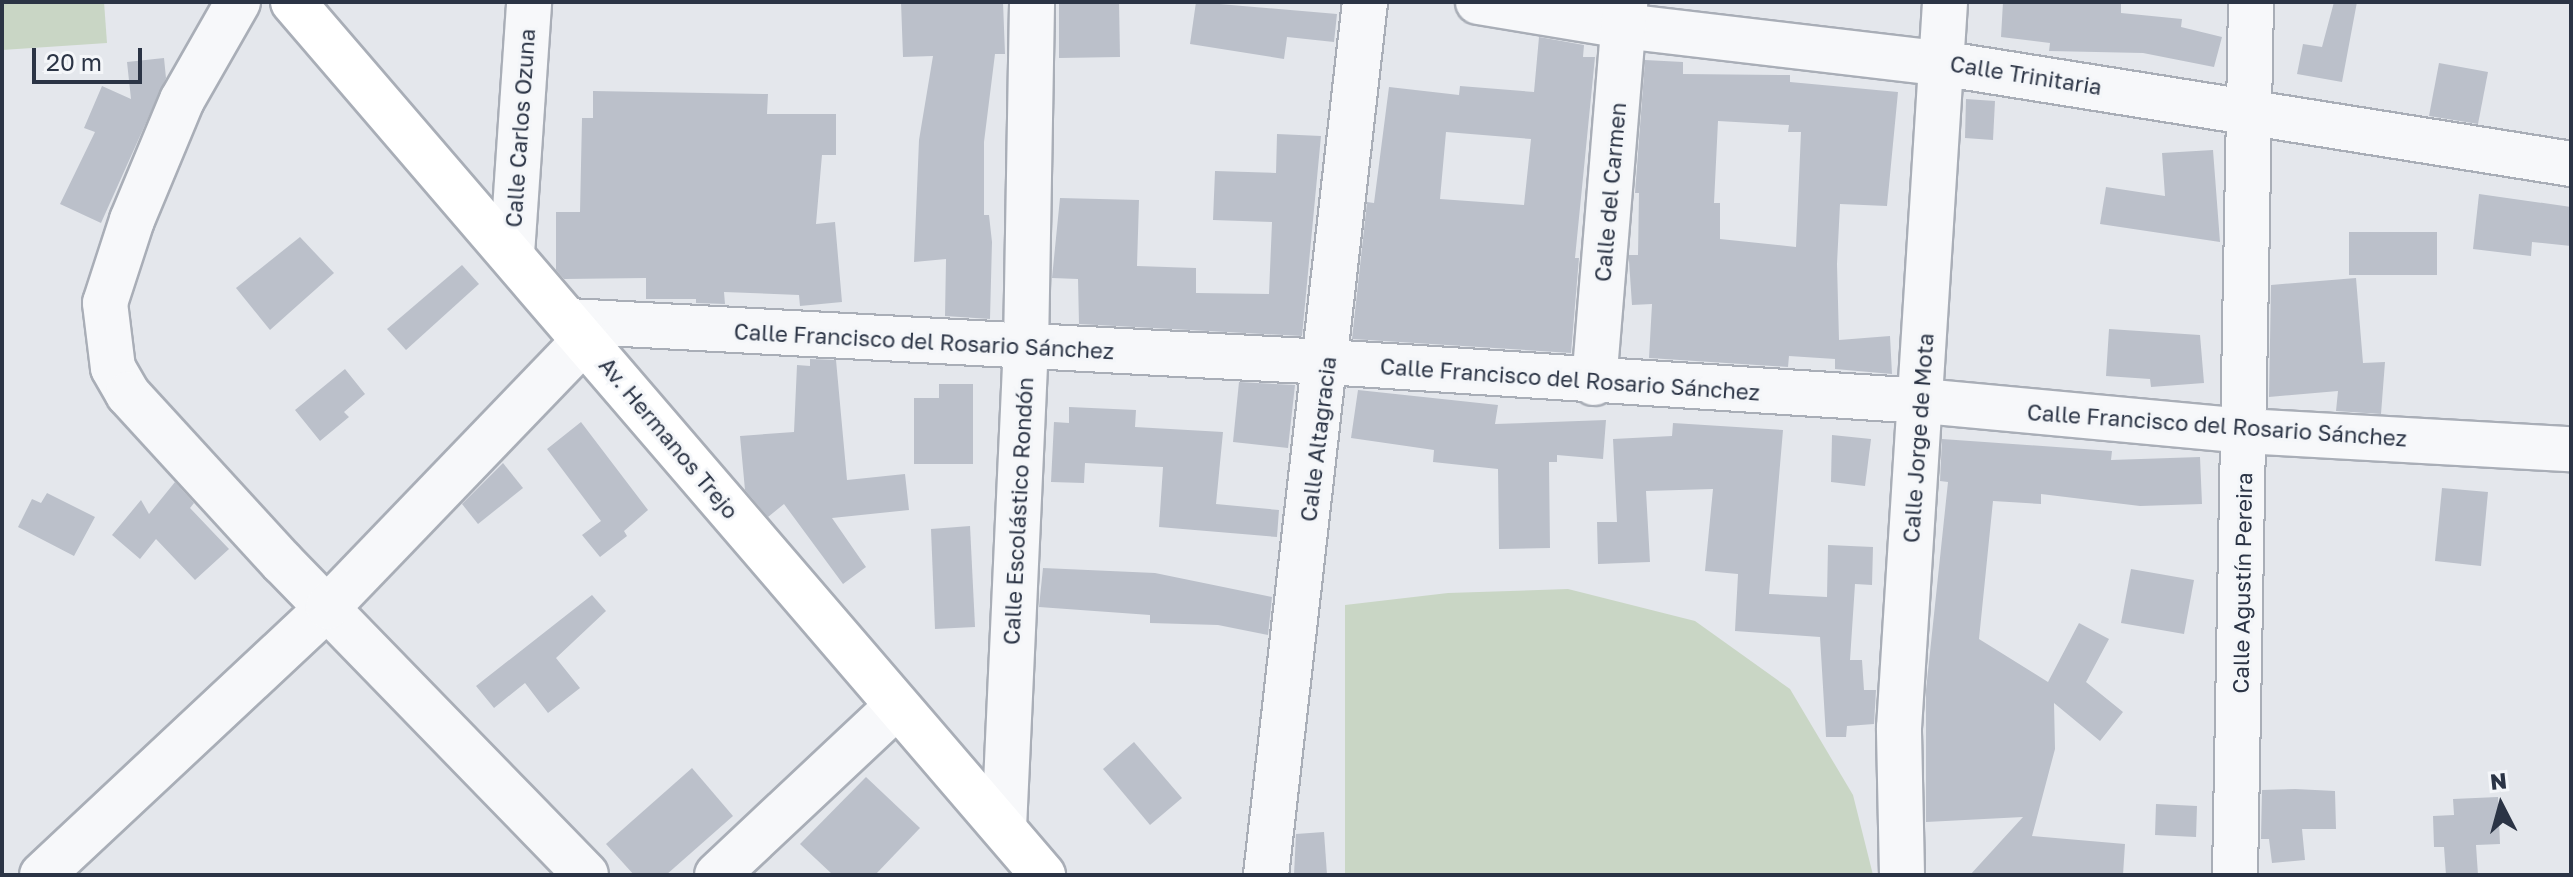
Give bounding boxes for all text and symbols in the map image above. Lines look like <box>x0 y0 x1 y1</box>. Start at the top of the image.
street label: Calle Carlos Ozuna <box>500 28 540 228</box>
scale bar <box>36 32 146 82</box>
text: 20 m <box>46 47 102 76</box>
street label: Calle Trinitaria <box>1948 50 2104 100</box>
street label: Calle del Carmen <box>1589 101 1631 283</box>
street label: Calle Francisco del Rosario Sánchez <box>733 318 1115 364</box>
street label: Calle Jorge de Mota <box>1898 332 1938 544</box>
street label: Av. Hermanos Trejo <box>594 352 744 524</box>
street label: Calle Francisco del Rosario Sánchez <box>1379 353 1761 405</box>
street label: Calle Altagracia <box>1295 355 1341 523</box>
street label: Calle Escolástico Rondón <box>998 376 1038 646</box>
street label: Calle Francisco del Rosario Sánchez <box>2026 399 2408 451</box>
street label: Calle Agustín Pereira <box>2227 472 2257 694</box>
north arrow <box>2461 765 2541 845</box>
text: N <box>2489 766 2508 795</box>

